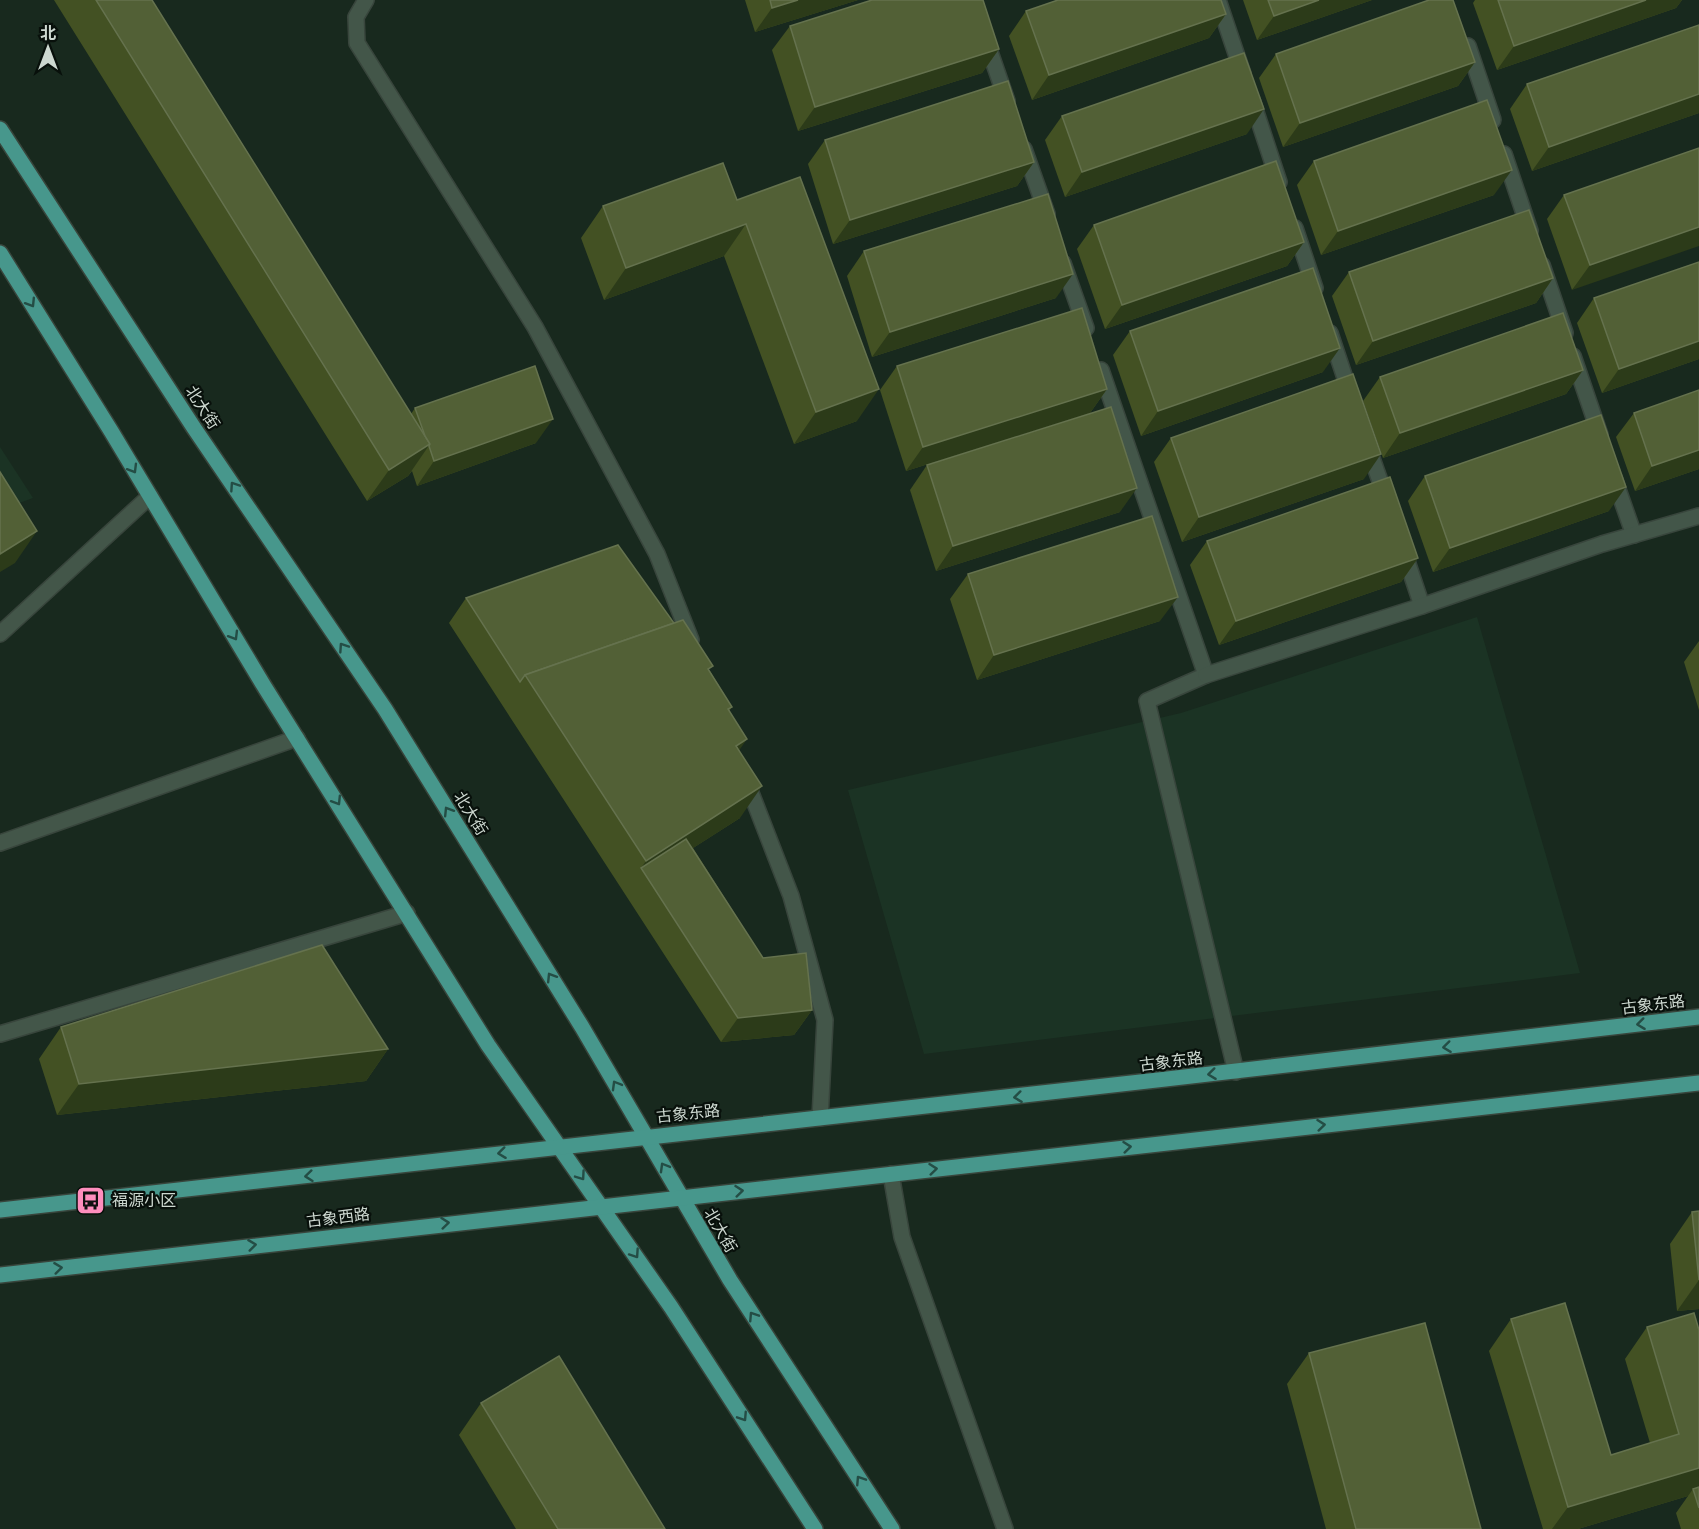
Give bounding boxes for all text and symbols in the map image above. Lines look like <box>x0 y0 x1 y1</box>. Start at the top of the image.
north arrow <box>18 18 78 78</box>
text: 北 <box>40 23 56 43</box>
one-way arrow <box>24 296 35 307</box>
street label: 北大街 <box>182 381 224 433</box>
one-way arrow <box>126 463 138 473</box>
one-way arrow <box>230 481 241 492</box>
one-way arrow <box>226 630 238 640</box>
one-way arrow <box>339 643 350 654</box>
street label: 北大街 <box>450 787 492 839</box>
one-way arrow <box>330 795 342 805</box>
one-way arrow <box>444 807 456 817</box>
one-way arrow <box>547 973 558 984</box>
street label: 古象东路 <box>1620 990 1686 1018</box>
one-way arrow <box>1636 1017 1645 1030</box>
one-way arrow <box>1443 1040 1452 1052</box>
street label: 古象东路 <box>1138 1047 1204 1075</box>
one-way arrow <box>1207 1068 1216 1080</box>
one-way arrow <box>612 1081 624 1091</box>
one-way arrow <box>1014 1090 1023 1103</box>
street label: 古象东路 <box>655 1100 721 1126</box>
one-way arrow <box>1316 1120 1325 1132</box>
one-way arrow <box>1122 1142 1132 1154</box>
one-way arrow <box>498 1146 507 1159</box>
one-way arrow <box>659 1162 671 1173</box>
one-way arrow <box>929 1164 938 1176</box>
one-way arrow <box>304 1169 313 1182</box>
one-way arrow <box>574 1169 585 1180</box>
bus stop icon: 福源小区 <box>75 1184 107 1216</box>
one-way arrow <box>735 1185 744 1198</box>
place label: 福源小区 <box>112 1190 176 1210</box>
street label: 古象西路 <box>305 1203 371 1231</box>
street label: 北大街 <box>700 1204 742 1256</box>
one-way arrow <box>441 1217 450 1230</box>
one-way arrow <box>247 1239 256 1252</box>
one-way arrow <box>628 1247 639 1258</box>
one-way arrow <box>54 1262 63 1275</box>
one-way arrow <box>750 1312 761 1323</box>
one-way arrow <box>736 1410 747 1421</box>
one-way arrow <box>855 1476 867 1486</box>

